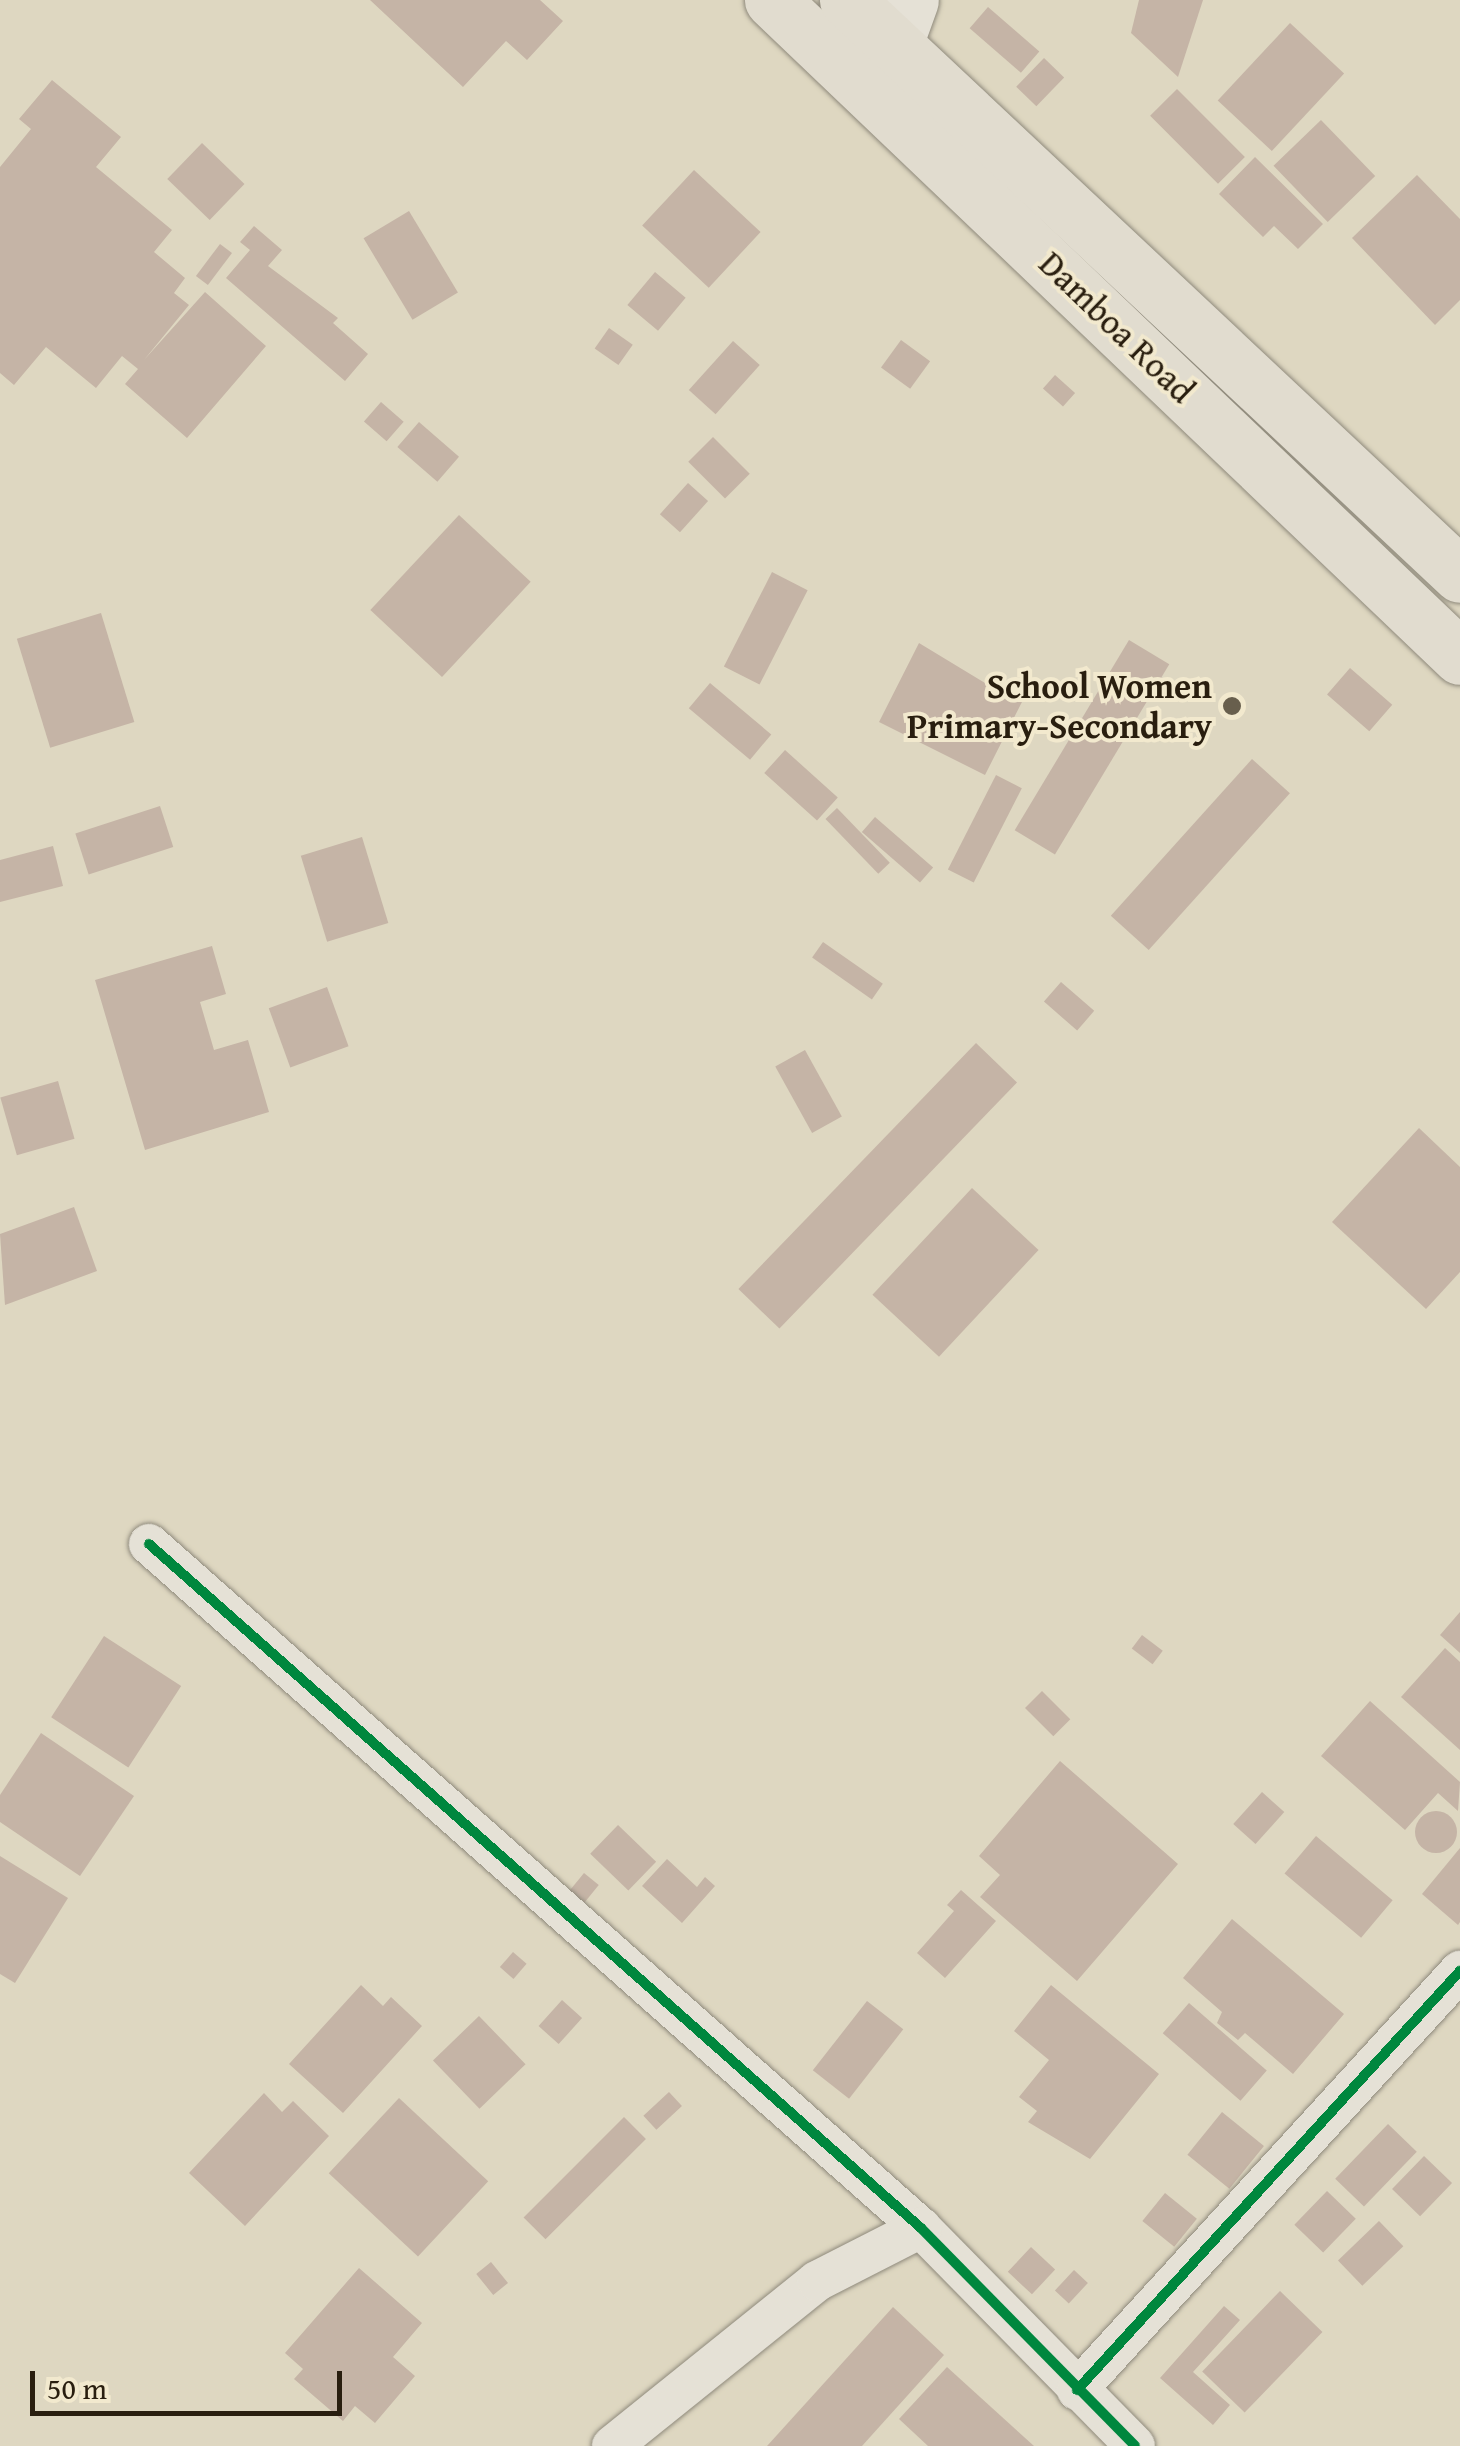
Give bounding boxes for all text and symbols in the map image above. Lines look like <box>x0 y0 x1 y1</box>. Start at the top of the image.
street label: Damboa Road <box>1031 242 1203 412</box>
place label: School Women Primary-Secondary <box>907 665 1212 747</box>
marker: School Women Primary-Secondary <box>1221 695 1243 717</box>
scale bar <box>35 2351 348 2413</box>
text: 50 m <box>47 2366 107 2410</box>

